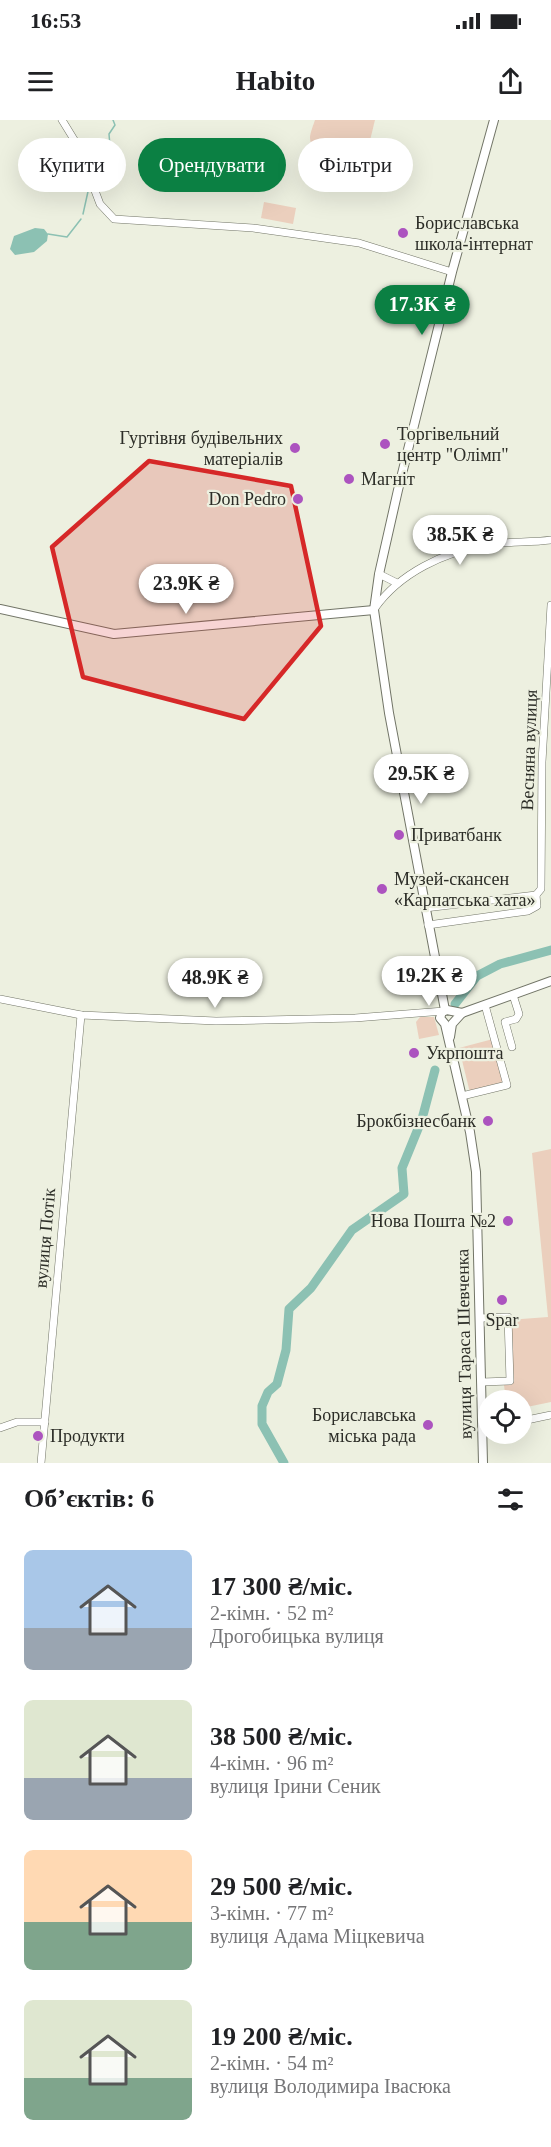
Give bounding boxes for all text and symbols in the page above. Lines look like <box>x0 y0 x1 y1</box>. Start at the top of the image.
text: 16:53 <box>30 8 81 33</box>
icon: menu <box>24 65 57 98</box>
icon: share <box>494 65 527 98</box>
text: Habito <box>236 66 315 96</box>
chip: Купити <box>18 138 126 192</box>
chip: Орендувати <box>138 138 286 192</box>
chip: Фільтри <box>298 138 413 192</box>
place label: Бориславська школа-інтернат <box>415 213 533 254</box>
marker: Бориславська школа-інтернат <box>396 226 410 240</box>
pin: 17.3K ₴ <box>367 285 477 336</box>
text: 17.3K ₴ <box>389 293 455 315</box>
place label: Торгівельний центр "Олімп" <box>397 424 509 465</box>
place label: Гуртівня будівельних матеріалів <box>119 428 283 469</box>
marker: Торгівельний центр "Олімп" <box>378 437 392 451</box>
marker: Гуртівня будівельних матеріалів <box>288 441 302 455</box>
place label: Магніт <box>361 469 415 489</box>
marker: Магніт <box>342 472 356 486</box>
place label: Don Pedro <box>209 489 286 509</box>
marker: Don Pedro <box>291 492 305 506</box>
pin: 38.5K ₴ <box>405 515 515 566</box>
text: 38.5K ₴ <box>427 523 493 545</box>
pin: 23.9K ₴ <box>131 564 241 615</box>
text: 23.9K ₴ <box>153 572 219 594</box>
street label: Весняна вулиця <box>517 689 541 811</box>
pin: 29.5K ₴ <box>366 754 476 805</box>
text: 29.5K ₴ <box>388 762 454 784</box>
place label: Приватбанк <box>411 825 502 845</box>
marker: Приватбанк <box>392 828 406 842</box>
place label: Музей-скансен «Карпатська хата» <box>394 869 536 910</box>
marker: Музей-скансен «Карпатська хата» <box>375 882 389 896</box>
pin: 19.2K ₴ <box>374 956 484 1007</box>
pin: 48.9K ₴ <box>160 958 270 1009</box>
text: 19.2K ₴ <box>396 964 462 986</box>
text: 48.9K ₴ <box>182 966 248 988</box>
place label: Укрпошта <box>426 1043 503 1063</box>
marker: Укрпошта <box>407 1046 421 1060</box>
place label: Брокбізнесбанк <box>356 1111 476 1131</box>
marker: Брокбізнесбанк <box>481 1114 495 1128</box>
street label: вулиця Потік <box>31 1187 59 1289</box>
place label: Нова Пошта №2 <box>371 1211 496 1231</box>
marker: Нова Пошта №2 <box>501 1214 515 1228</box>
street label: вулиця Тараса Шевченка <box>452 1249 476 1439</box>
marker: Spar <box>495 1293 509 1307</box>
place label: Spar <box>486 1310 519 1330</box>
map controls <box>478 1390 532 1444</box>
button: locate <box>478 1390 532 1444</box>
place label: Бориславська міська рада <box>312 1405 416 1446</box>
marker: Бориславська міська рада <box>421 1418 435 1432</box>
place label: Продукти <box>50 1426 125 1446</box>
marker: Продукти <box>31 1429 45 1443</box>
icon: filters <box>494 1483 527 1516</box>
text: Об’єктів: 6 <box>24 1484 154 1513</box>
text: 17 300 ₴/міс. <box>210 1572 353 1601</box>
icon: home <box>72 1574 144 1646</box>
text: 2-кімн. · 52 m² <box>210 1602 334 1624</box>
text: Дрогобицька вулиця <box>210 1625 384 1647</box>
text: 38 500 ₴/міс. <box>210 1722 353 1751</box>
icon: home <box>72 1724 144 1796</box>
text: 4-кімн. · 96 m² <box>210 1752 334 1774</box>
text: вулиця Ірини Сеник <box>210 1775 381 1797</box>
text: 29 500 ₴/міс. <box>210 1872 353 1901</box>
icon: home <box>72 1874 144 1946</box>
text: 3-кімн. · 77 m² <box>210 1902 334 1924</box>
text: вулиця Адама Міцкевича <box>210 1925 425 1947</box>
text: 19 200 ₴/міс. <box>210 2022 353 2051</box>
icon: home <box>72 2024 144 2096</box>
text: 2-кімн. · 54 m² <box>210 2052 334 2074</box>
text: вулиця Володимира Івасюка <box>210 2075 451 2097</box>

